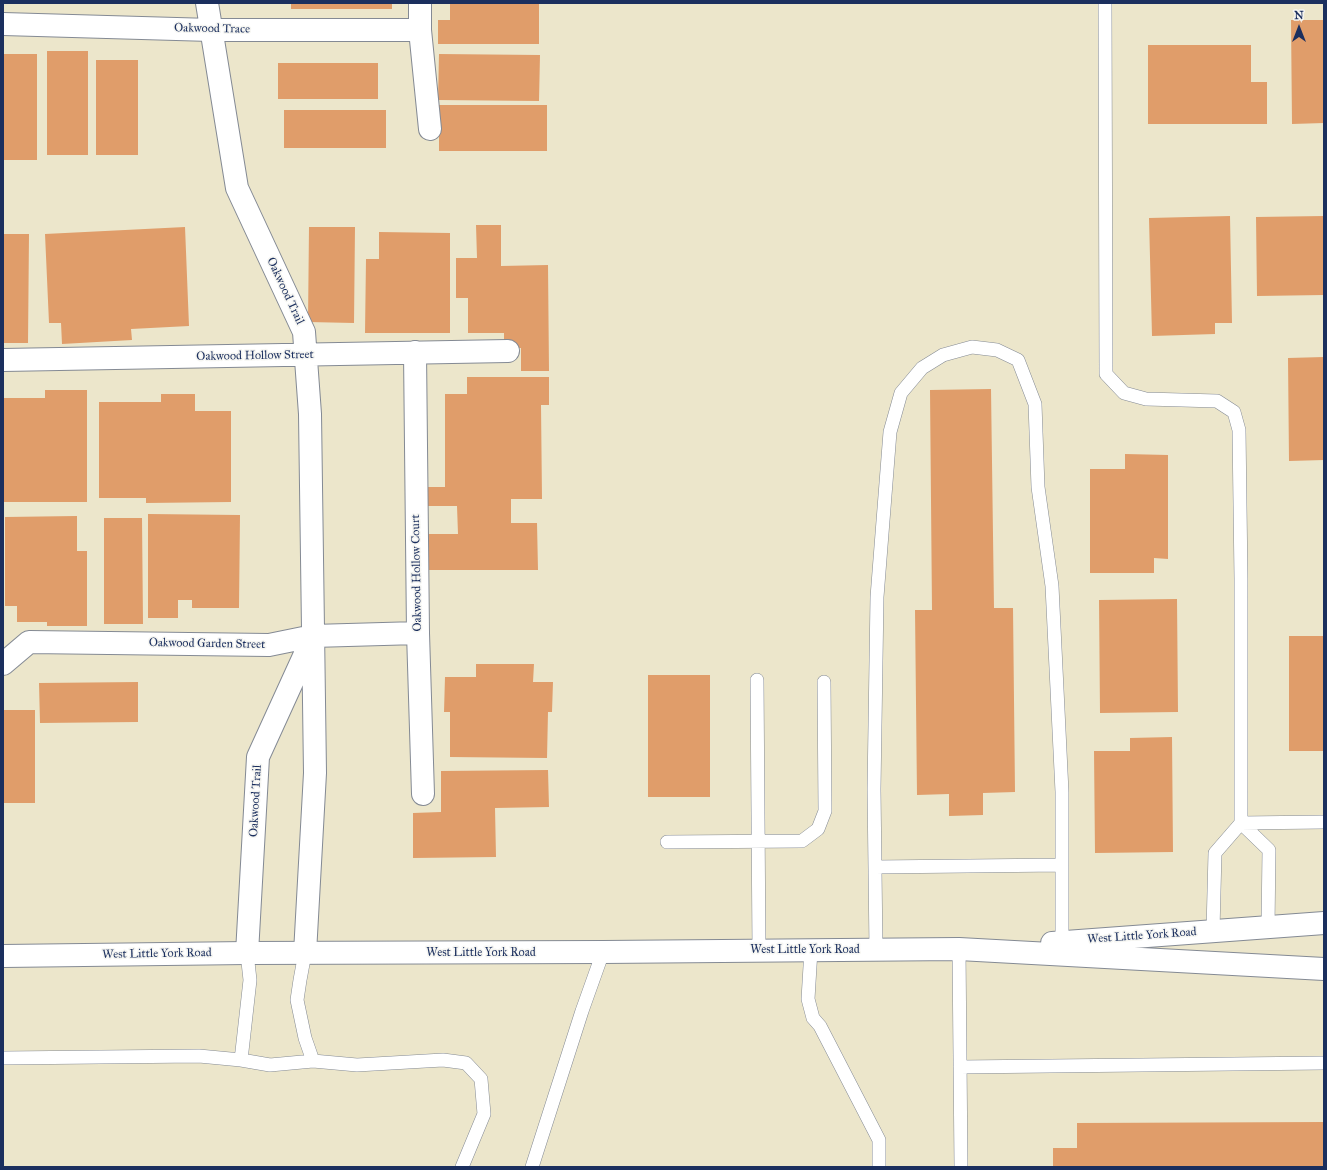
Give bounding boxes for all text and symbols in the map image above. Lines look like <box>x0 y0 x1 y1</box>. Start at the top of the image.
north arrow <box>1279 8 1319 48</box>
text: N <box>1294 9 1304 22</box>
street label: Oakwood Trace <box>174 21 250 37</box>
street label: Oakwood Trail <box>263 255 307 327</box>
street label: Oakwood Hollow Street <box>196 348 314 364</box>
street label: Oakwood Hollow Court <box>409 514 425 632</box>
street label: Oakwood Garden Street <box>149 636 265 652</box>
street label: Oakwood Trail <box>247 764 265 838</box>
street label: West Little York Road <box>1087 925 1197 947</box>
street label: West Little York Road <box>750 943 860 957</box>
street label: West Little York Road <box>102 946 212 962</box>
street label: West Little York Road <box>426 946 536 960</box>

